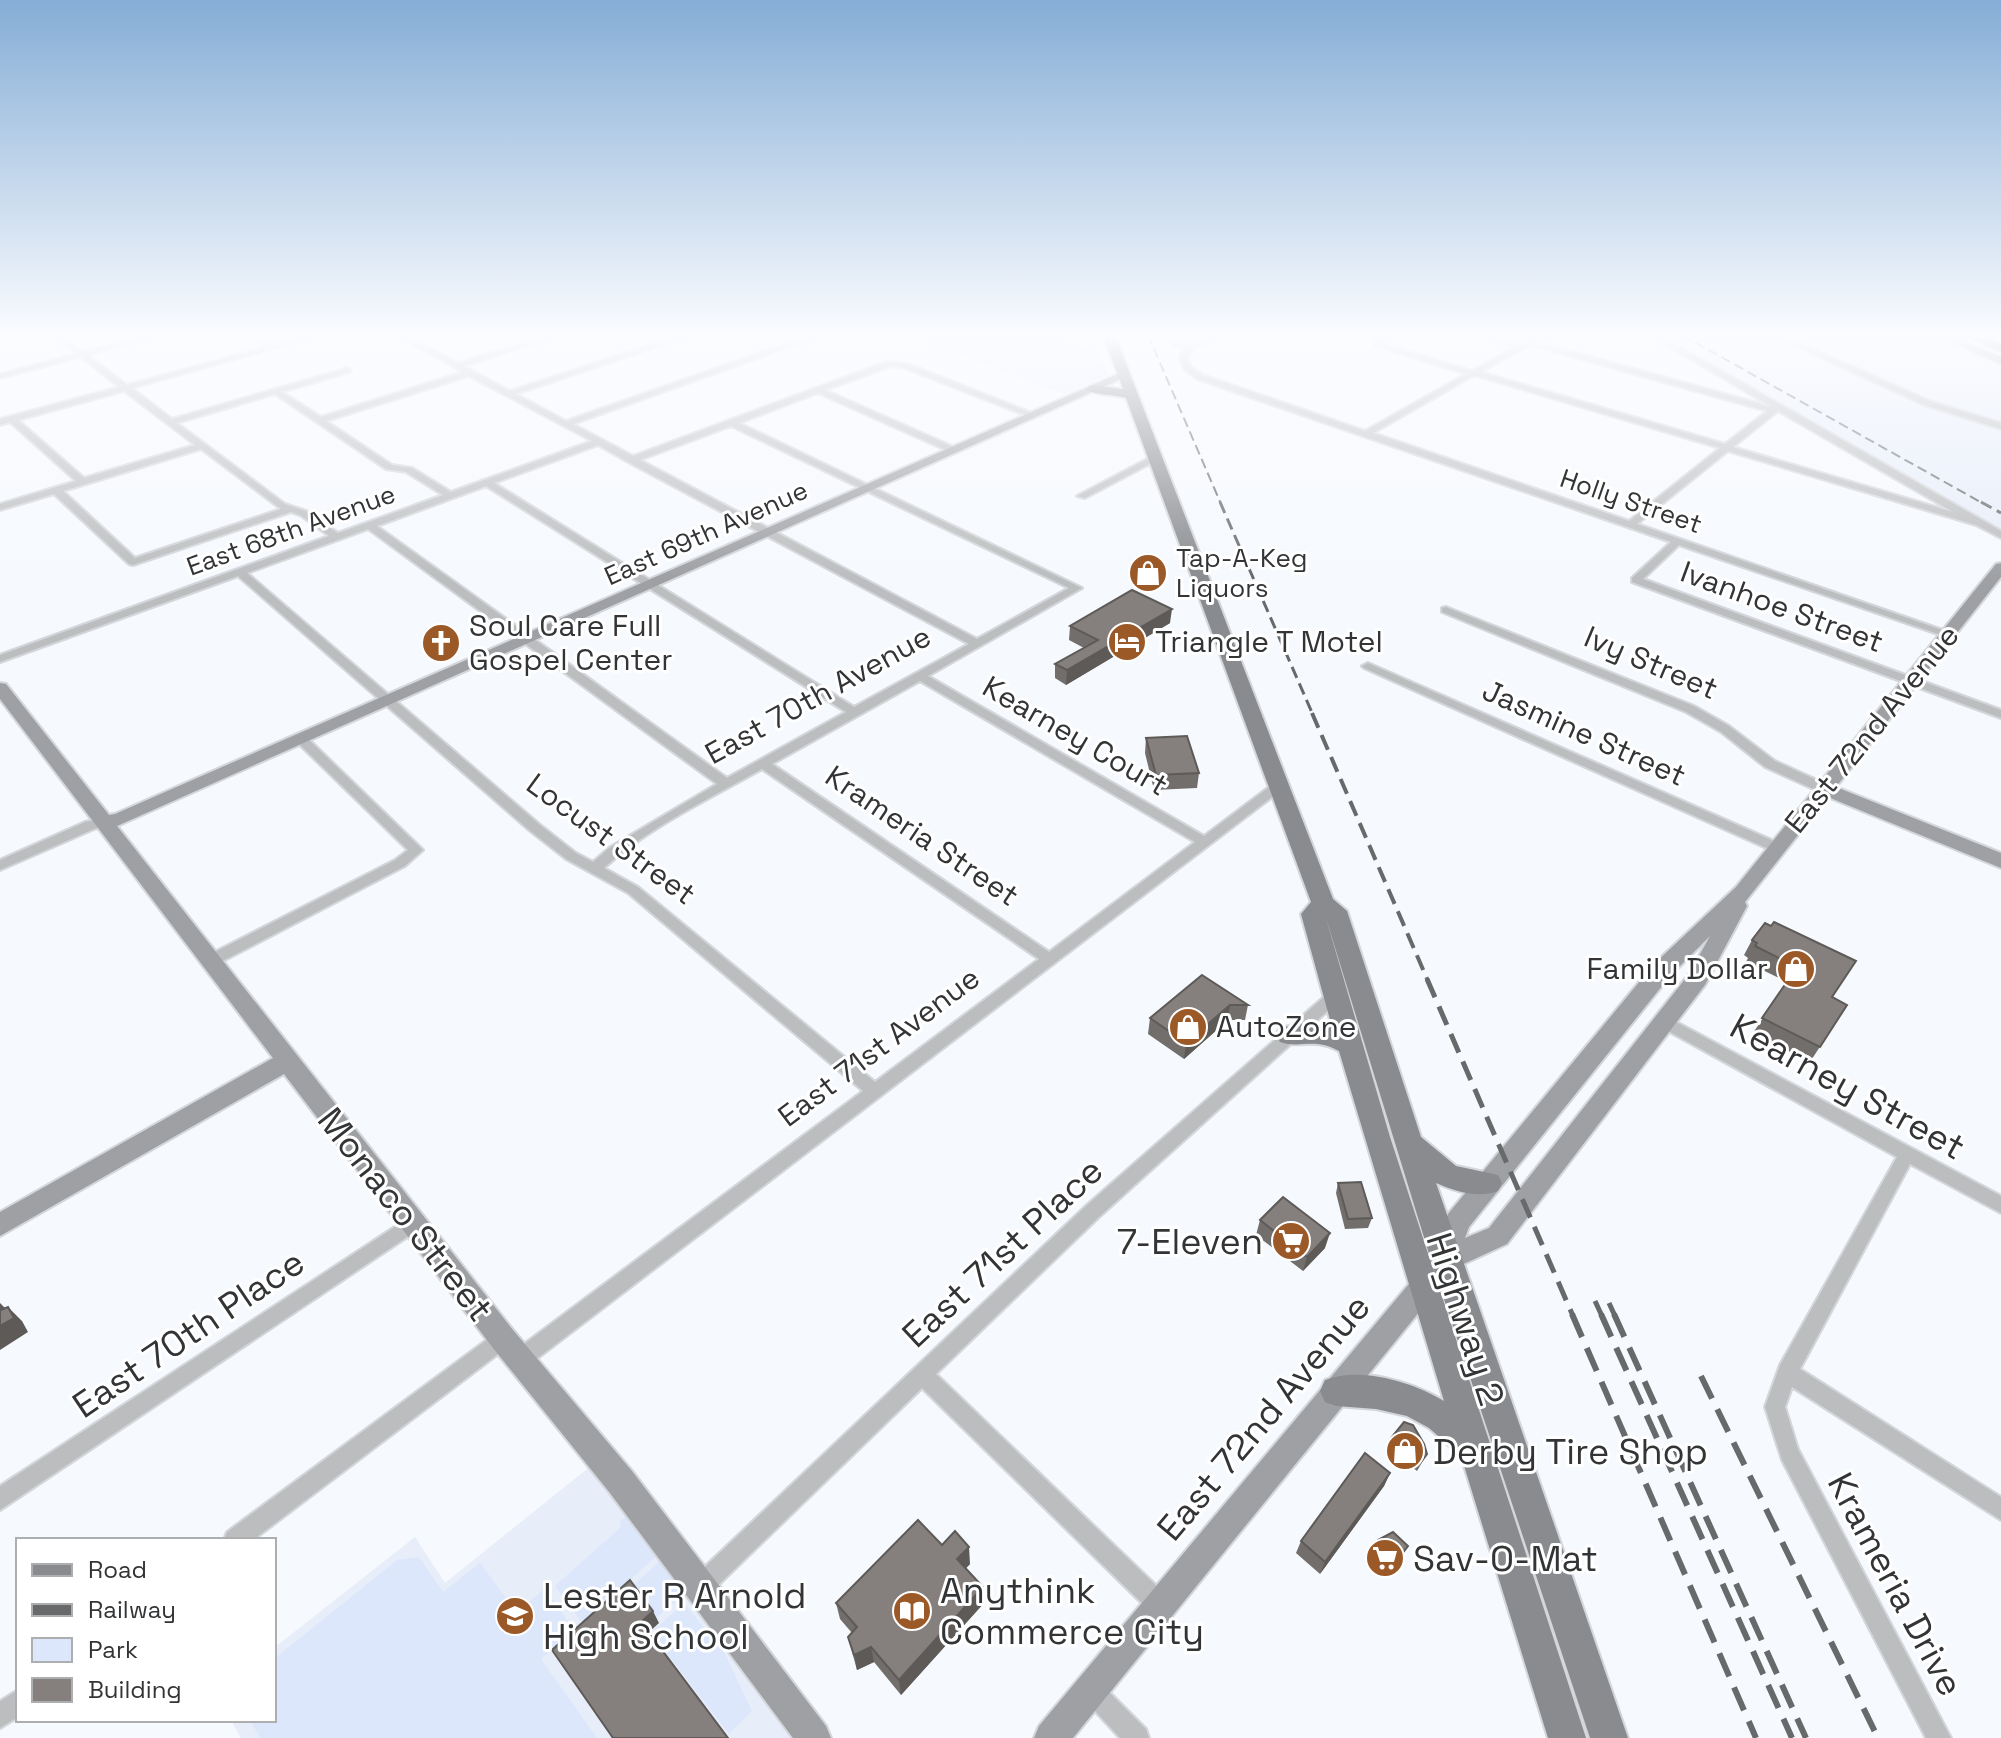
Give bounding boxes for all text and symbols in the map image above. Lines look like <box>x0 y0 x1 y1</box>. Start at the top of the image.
street label: Holly Street <box>1556 461 1706 541</box>
street label: East 69th Avenue <box>599 473 813 593</box>
street label: East 68th Avenue <box>182 476 400 584</box>
place label: Tap-A-Keg Liquors <box>1176 541 1308 605</box>
shop icon: Tap-A-Keg Liquors <box>1127 552 1169 594</box>
street label: Ivanhoe Street <box>1676 552 1889 661</box>
place label: Soul Care Full Gospel Center <box>469 606 673 679</box>
street label: East 70th Avenue <box>698 616 938 773</box>
street label: Ivy Street <box>1579 617 1724 708</box>
street label: East 72nd Avenue <box>1776 617 1968 841</box>
hotel icon: Triangle T Motel <box>1106 621 1148 663</box>
church icon: Soul Care Full Gospel Center <box>420 622 462 664</box>
place label: Triangle T Motel <box>1155 622 1383 661</box>
street label: Kearney Court <box>976 667 1175 804</box>
street label: Jasmine Street <box>1476 670 1692 795</box>
street label: Krameria Street <box>818 756 1027 915</box>
street label: Locust Street <box>519 764 704 913</box>
shop icon: Family Dollar <box>1775 948 1817 990</box>
place label: Family Dollar <box>1587 949 1768 988</box>
street label: East 71st Avenue <box>770 958 987 1135</box>
street label: Kearney Street <box>1722 1003 1973 1170</box>
shop icon: AutoZone <box>1167 1006 1209 1048</box>
place label: AutoZone <box>1216 1007 1357 1046</box>
street label: Monaco Street <box>307 1099 503 1331</box>
street label: East 71st Place <box>893 1148 1113 1358</box>
place label: 7-Eleven <box>1117 1219 1263 1265</box>
supermarket icon: 7-Eleven <box>1270 1220 1312 1262</box>
street label: Highway 2 <box>1415 1227 1515 1412</box>
street label: East 70th Place <box>64 1239 313 1428</box>
street label: East 72nd Avenue <box>1147 1285 1380 1550</box>
place label: Derby Tire Shop <box>1433 1429 1708 1475</box>
shop icon: Derby Tire Shop <box>1384 1430 1426 1472</box>
street label: Krameria Drive <box>1817 1465 1973 1704</box>
place label: Sav-O-Mat <box>1413 1536 1598 1582</box>
supermarket icon: Sav-O-Mat <box>1364 1537 1406 1579</box>
legend <box>16 1538 276 1722</box>
text: Road <box>88 1554 147 1585</box>
place label: Anythink Commerce City <box>940 1568 1204 1655</box>
place label: Lester R Arnold High School <box>543 1573 807 1660</box>
library icon: Anythink Commerce City <box>891 1590 933 1632</box>
text: Railway <box>88 1594 176 1625</box>
school or university icon: Lester R Arnold High School <box>494 1595 536 1637</box>
text: Park <box>88 1634 138 1665</box>
text: Building <box>88 1674 182 1705</box>

